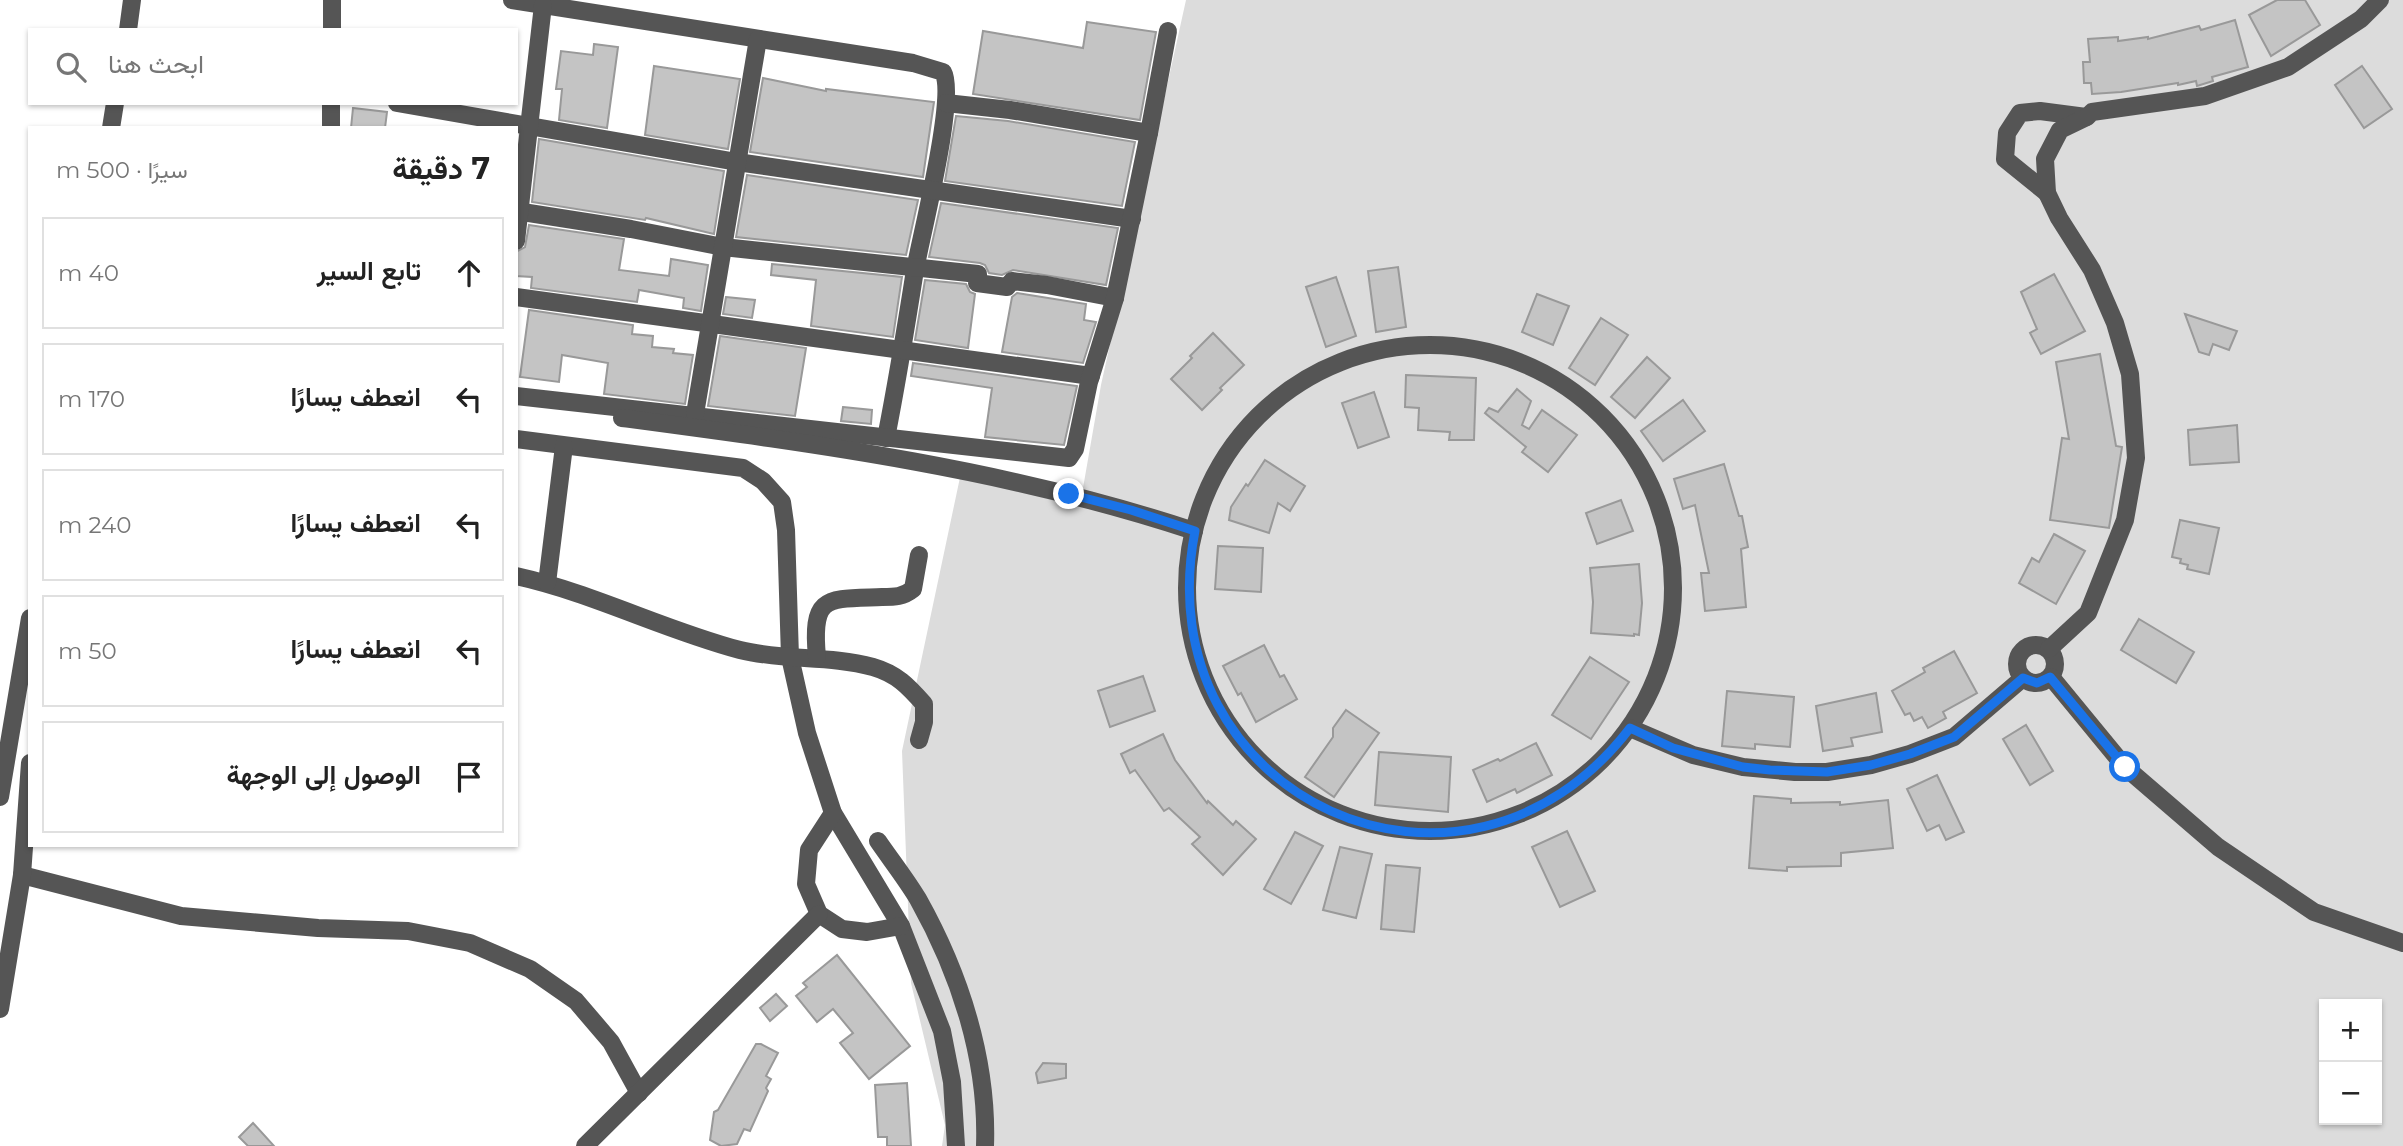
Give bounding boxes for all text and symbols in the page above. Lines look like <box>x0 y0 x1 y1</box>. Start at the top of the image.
search box <box>28 28 518 105</box>
icon: search <box>52 48 90 86</box>
text: ابحث هنا <box>108 48 204 80</box>
text: 7 دقيقة <box>392 150 490 187</box>
text: سيرًا · 500 m <box>56 156 188 184</box>
icon: ahead <box>450 254 488 292</box>
text: تابع السير <box>317 255 421 287</box>
text: 40 m <box>58 259 119 287</box>
icon: left <box>450 380 488 418</box>
text: انعطف يسارًا <box>291 381 421 413</box>
text: 170 m <box>58 385 125 413</box>
route end <box>1053 478 1084 509</box>
icon: left <box>450 506 488 544</box>
text: انعطف يسارًا <box>291 507 421 539</box>
text: 240 m <box>58 511 131 539</box>
icon: left <box>450 632 488 670</box>
text: انعطف يسارًا <box>291 633 421 665</box>
text: 50 m <box>58 637 117 665</box>
route start <box>2109 751 2140 782</box>
icon: arrive <box>450 758 488 796</box>
text: الوصول إلى الوجهة <box>227 759 421 791</box>
map controls <box>2319 999 2382 1125</box>
button: + <box>2319 999 2382 1062</box>
button: − <box>2319 1062 2382 1125</box>

